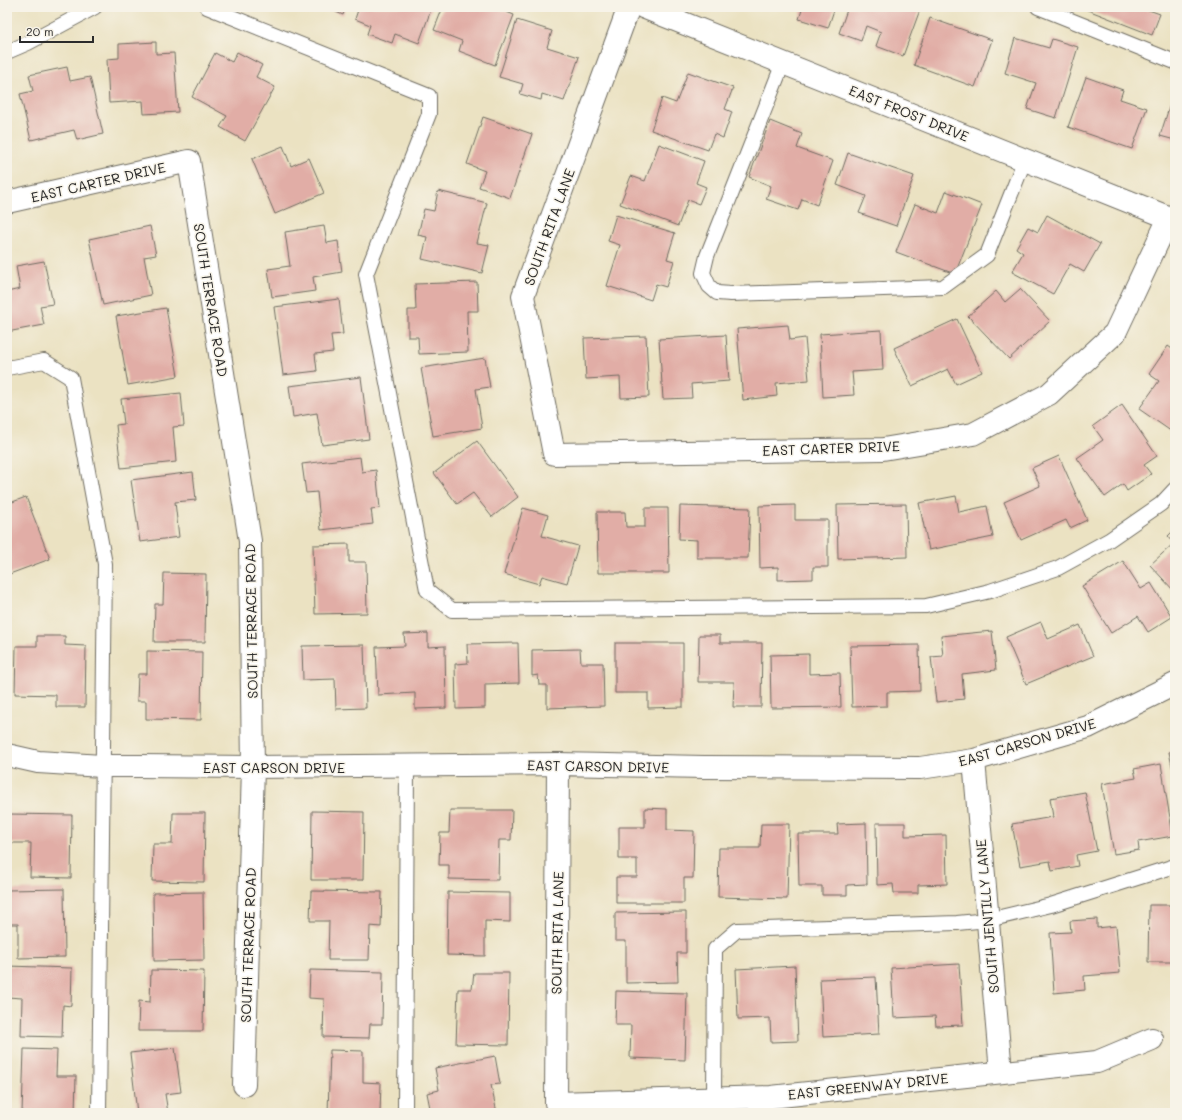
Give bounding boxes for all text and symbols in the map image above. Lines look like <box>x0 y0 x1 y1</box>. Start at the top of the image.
scale bar <box>20 18 93 44</box>
text: 20 m <box>26 23 54 39</box>
street label: EAST FROST DRIVE <box>846 80 972 146</box>
street label: EAST CARTER DRIVE <box>29 157 167 207</box>
street label: SOUTH RITA LANE <box>519 166 579 288</box>
street label: SOUTH TERRACE ROAD <box>189 222 233 378</box>
street label: EAST CARTER DRIVE <box>762 436 900 460</box>
street label: SOUTH TERRACE ROAD <box>240 543 262 699</box>
street label: EAST CARSON DRIVE <box>956 713 1098 771</box>
street label: EAST CARSON DRIVE <box>527 755 669 777</box>
street label: EAST CARSON DRIVE <box>203 758 345 777</box>
street label: SOUTH JENTILLY LANE <box>971 838 1003 994</box>
street label: SOUTH TERRACE ROAD <box>236 867 260 1023</box>
street label: SOUTH RITA LANE <box>546 871 568 995</box>
street label: EAST GREENWAY DRIVE <box>787 1068 949 1104</box>

